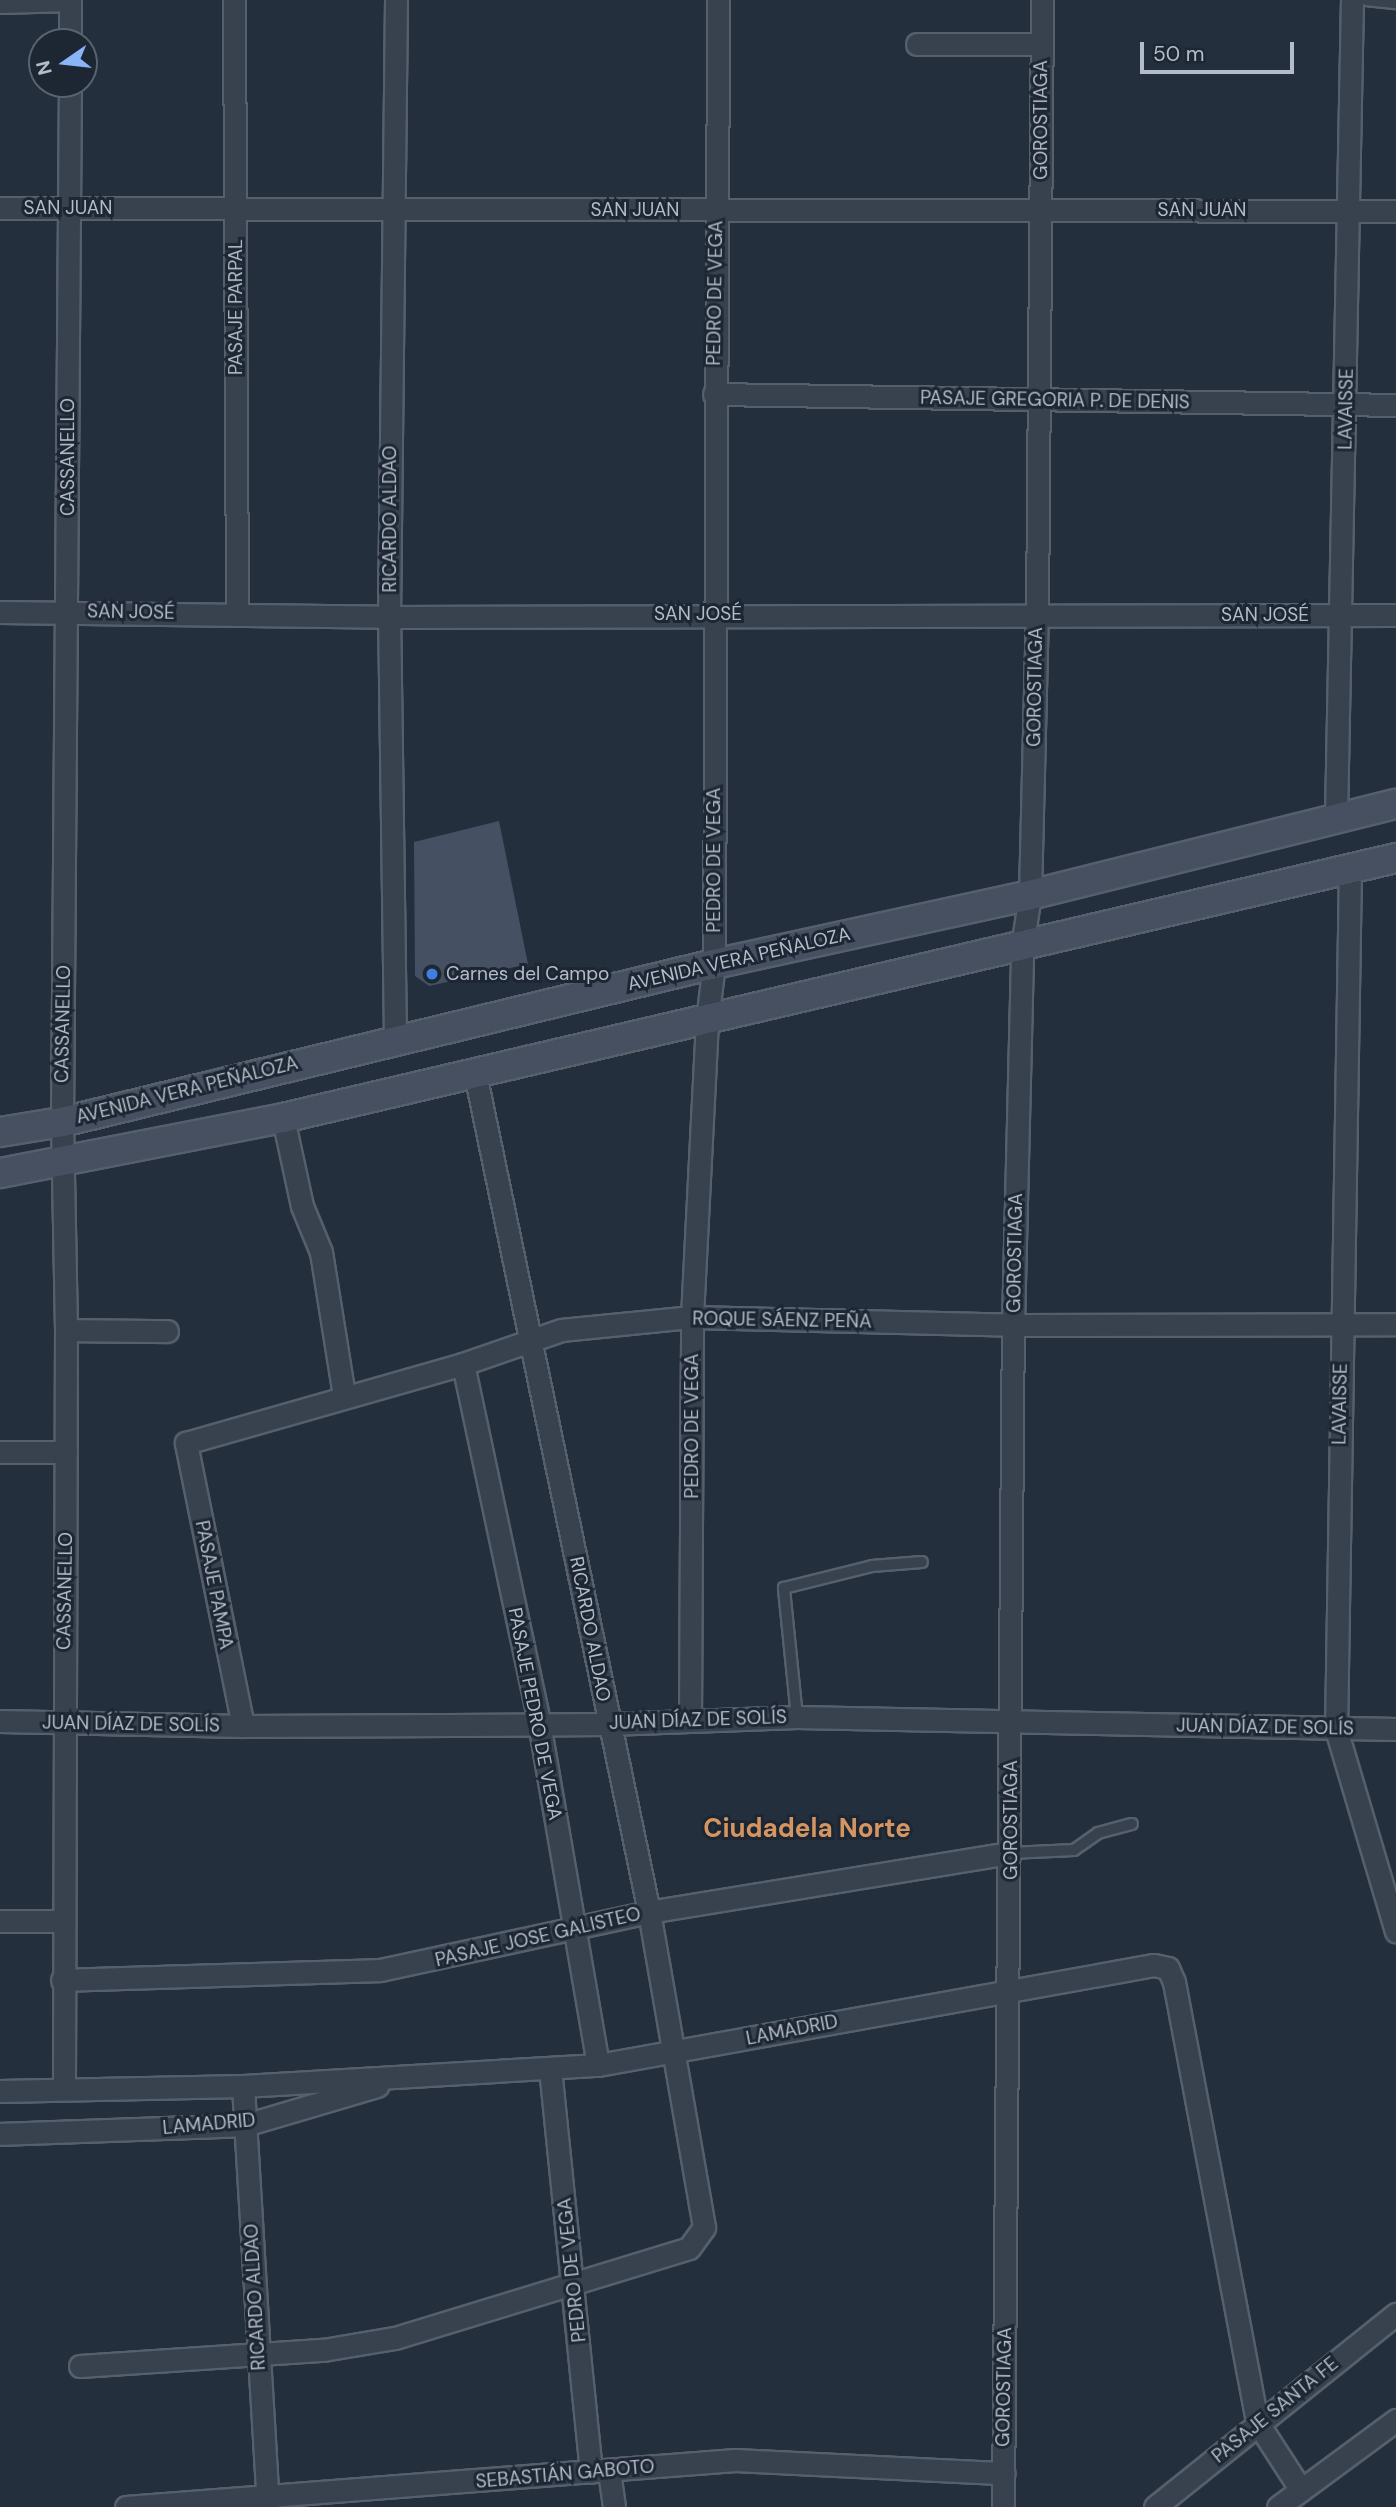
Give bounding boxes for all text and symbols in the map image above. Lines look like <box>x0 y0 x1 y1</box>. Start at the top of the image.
north arrow <box>28 28 98 98</box>
scale bar <box>1144 28 1298 72</box>
text: 50 m <box>1153 40 1204 68</box>
text: N <box>30 58 58 77</box>
street label: GOROSTIAGA <box>1030 60 1052 180</box>
street label: SAN JUAN <box>24 197 112 219</box>
street label: SAN JUAN <box>591 199 679 221</box>
street label: SAN JUAN <box>1158 199 1246 221</box>
street label: PEDRO DE VEGA <box>702 220 728 366</box>
street label: PASAJE PARPAL <box>225 239 247 375</box>
street label: LAVAISSE <box>1334 368 1358 450</box>
street label: PASAJE GREGORIA P. DE DENIS <box>920 386 1190 414</box>
street label: CASSANELLO <box>57 398 79 516</box>
street label: RICARDO ALDAO <box>379 445 401 593</box>
street label: SAN JOSÉ <box>87 600 175 624</box>
street label: SAN JOSÉ <box>654 603 742 625</box>
street label: SAN JOSÉ <box>1221 604 1309 626</box>
street label: GOROSTIAGA <box>1023 627 1047 747</box>
street label: PEDRO DE VEGA <box>703 787 725 933</box>
street label: AVENIDA VERA PEÑALOZA <box>625 922 853 996</box>
place label: Carnes del Campo <box>446 963 609 985</box>
street label: CASSANELLO <box>51 965 75 1083</box>
marker: Carnes del Campo <box>424 966 440 982</box>
street label: AVENIDA VERA PEÑALOZA <box>74 1051 300 1129</box>
street label: GOROSTIAGA <box>1003 1193 1027 1313</box>
street label: ROQUE SÁENZ PEÑA <box>692 1307 872 1333</box>
street label: PEDRO DE VEGA <box>681 1353 703 1499</box>
street label: LAVAISSE <box>1328 1363 1352 1445</box>
street label: PASAJE PAMPA <box>190 1519 238 1651</box>
street label: CASSANELLO <box>53 1532 77 1650</box>
street label: RICARDO ALDAO <box>565 1555 615 1703</box>
street label: PASAJE PEDRO DE VEGA <box>503 1606 567 1822</box>
street label: JUAN DÍAZ DE SOLÍS <box>609 1706 787 1734</box>
street label: JUAN DÍAZ DE SOLÍS <box>42 1711 220 1737</box>
street label: JUAN DÍAZ DE SOLÍS <box>1176 1714 1354 1740</box>
street label: GOROSTIAGA <box>1000 1760 1022 1880</box>
district label: Ciudadela Norte <box>703 1813 911 1845</box>
street label: PASAJE JOSE GALISTEO <box>433 1902 643 1972</box>
street label: LAMADRID <box>744 2010 840 2050</box>
street label: LAMADRID <box>162 2109 256 2139</box>
street label: PEDRO DE VEGA <box>553 2197 591 2343</box>
street label: RICARDO ALDAO <box>240 2223 270 2371</box>
street label: GOROSTIAGA <box>992 2327 1016 2447</box>
street label: PASAJE SANTA FE <box>1207 2352 1343 2468</box>
street label: SEBASTIÁN GABOTO <box>475 2455 655 2493</box>

